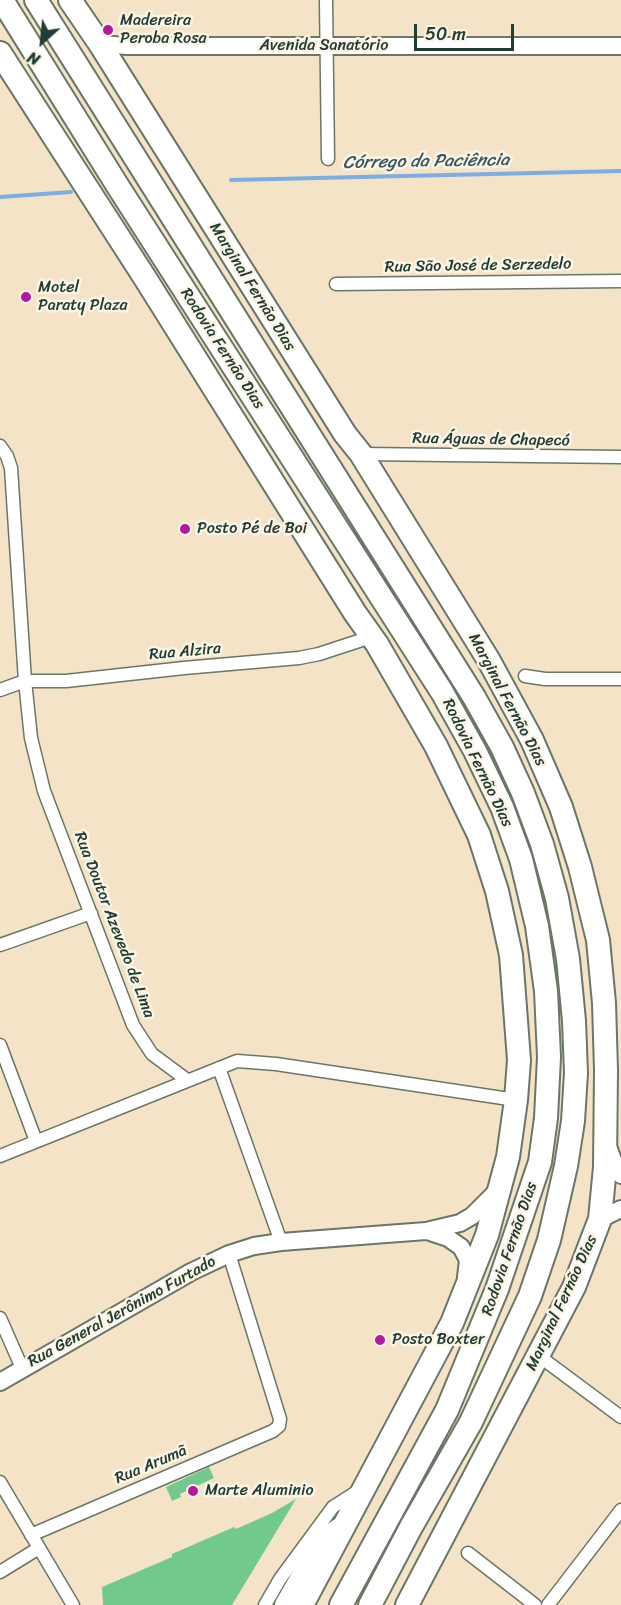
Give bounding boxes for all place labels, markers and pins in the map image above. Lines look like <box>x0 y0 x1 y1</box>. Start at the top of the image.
place label: Madereira Peroba Rosa <box>120 11 207 49</box>
marker: Madereira Peroba Rosa <box>101 23 115 37</box>
place label: Motel Paraty Plaza <box>38 278 128 316</box>
marker: Motel Paraty Plaza <box>19 290 33 304</box>
place label: Posto Pé de Boi <box>197 519 307 539</box>
marker: Posto Pé de Boi <box>178 522 192 536</box>
place label: Posto Boxter <box>392 1330 485 1350</box>
marker: Posto Boxter <box>373 1333 387 1347</box>
place label: Marte Aluminio <box>205 1481 314 1501</box>
marker: Marte Aluminio <box>186 1484 200 1498</box>

